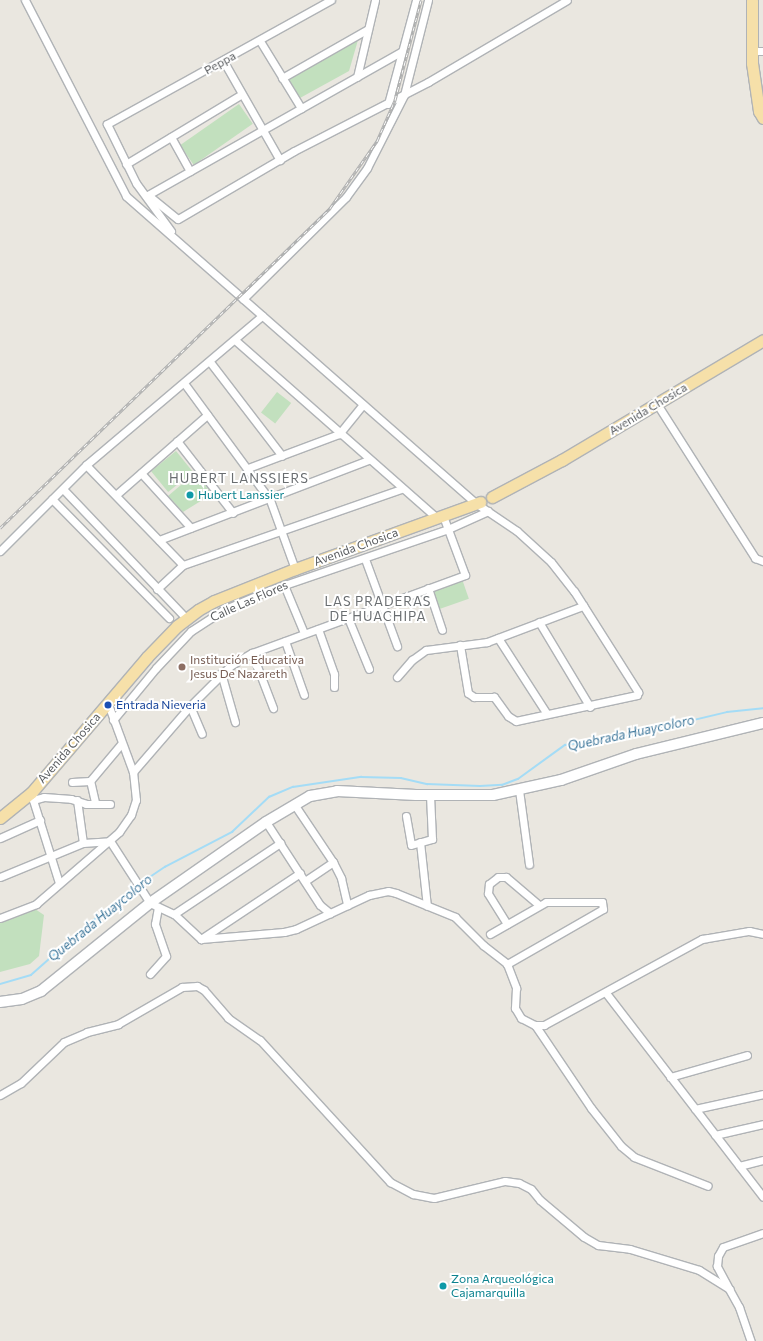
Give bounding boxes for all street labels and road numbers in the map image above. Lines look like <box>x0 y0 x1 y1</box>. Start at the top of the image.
street label: Peppa <box>202 48 238 78</box>
street label: Avenida Chosica <box>606 380 690 438</box>
street label: Avenida Chosica <box>312 525 400 569</box>
street label: Calle Las Flores <box>208 577 290 625</box>
street label: Avenida Chosica <box>35 710 103 786</box>

